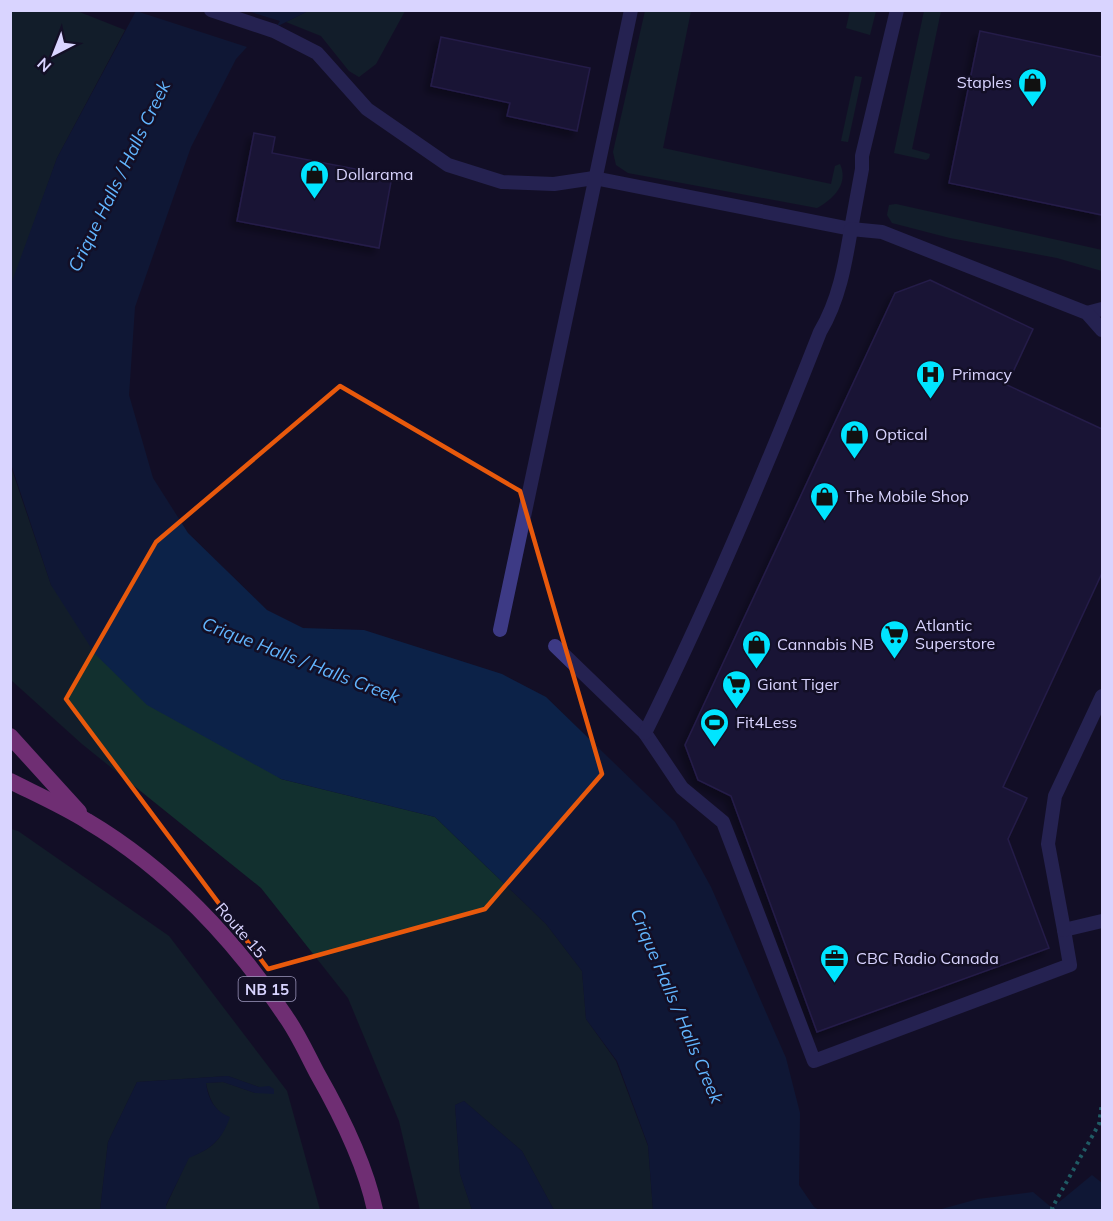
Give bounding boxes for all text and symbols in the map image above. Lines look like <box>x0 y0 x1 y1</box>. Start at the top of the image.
north arrow <box>24 24 84 84</box>
text: N <box>33 54 55 77</box>
shop icon: Staples <box>1017 66 1049 108</box>
place label: Staples <box>957 72 1012 92</box>
water label: Crique Halls / Halls Creek <box>63 76 176 275</box>
shop icon: Dollarama <box>299 158 331 200</box>
place label: Dollarama <box>336 164 413 184</box>
hospital icon: Primacy <box>915 358 947 400</box>
place label: Primacy <box>952 364 1013 384</box>
shop icon: Optical <box>838 418 870 460</box>
place label: Optical <box>875 424 928 444</box>
shop icon: The Mobile Shop <box>809 480 841 522</box>
place label: The Mobile Shop <box>846 486 969 506</box>
water label: Crique Halls / Halls Creek <box>199 612 404 709</box>
place label: Atlantic Superstore <box>915 615 995 653</box>
supermarket icon: Atlantic Superstore <box>878 618 910 660</box>
shop icon: Cannabis NB <box>740 628 772 670</box>
place label: Cannabis NB <box>777 634 874 654</box>
supermarket icon: Giant Tiger <box>720 668 752 710</box>
place label: Giant Tiger <box>757 674 839 694</box>
sports icon: Fit4Less <box>699 706 731 748</box>
place label: Fit4Less <box>736 712 797 732</box>
street label: Route 15 <box>212 898 270 962</box>
water label: Crique Halls / Halls Creek <box>625 905 729 1108</box>
office icon: CBC Radio Canada <box>819 942 851 984</box>
place label: CBC Radio Canada <box>856 948 999 968</box>
road number: NB 15 <box>238 977 296 1001</box>

